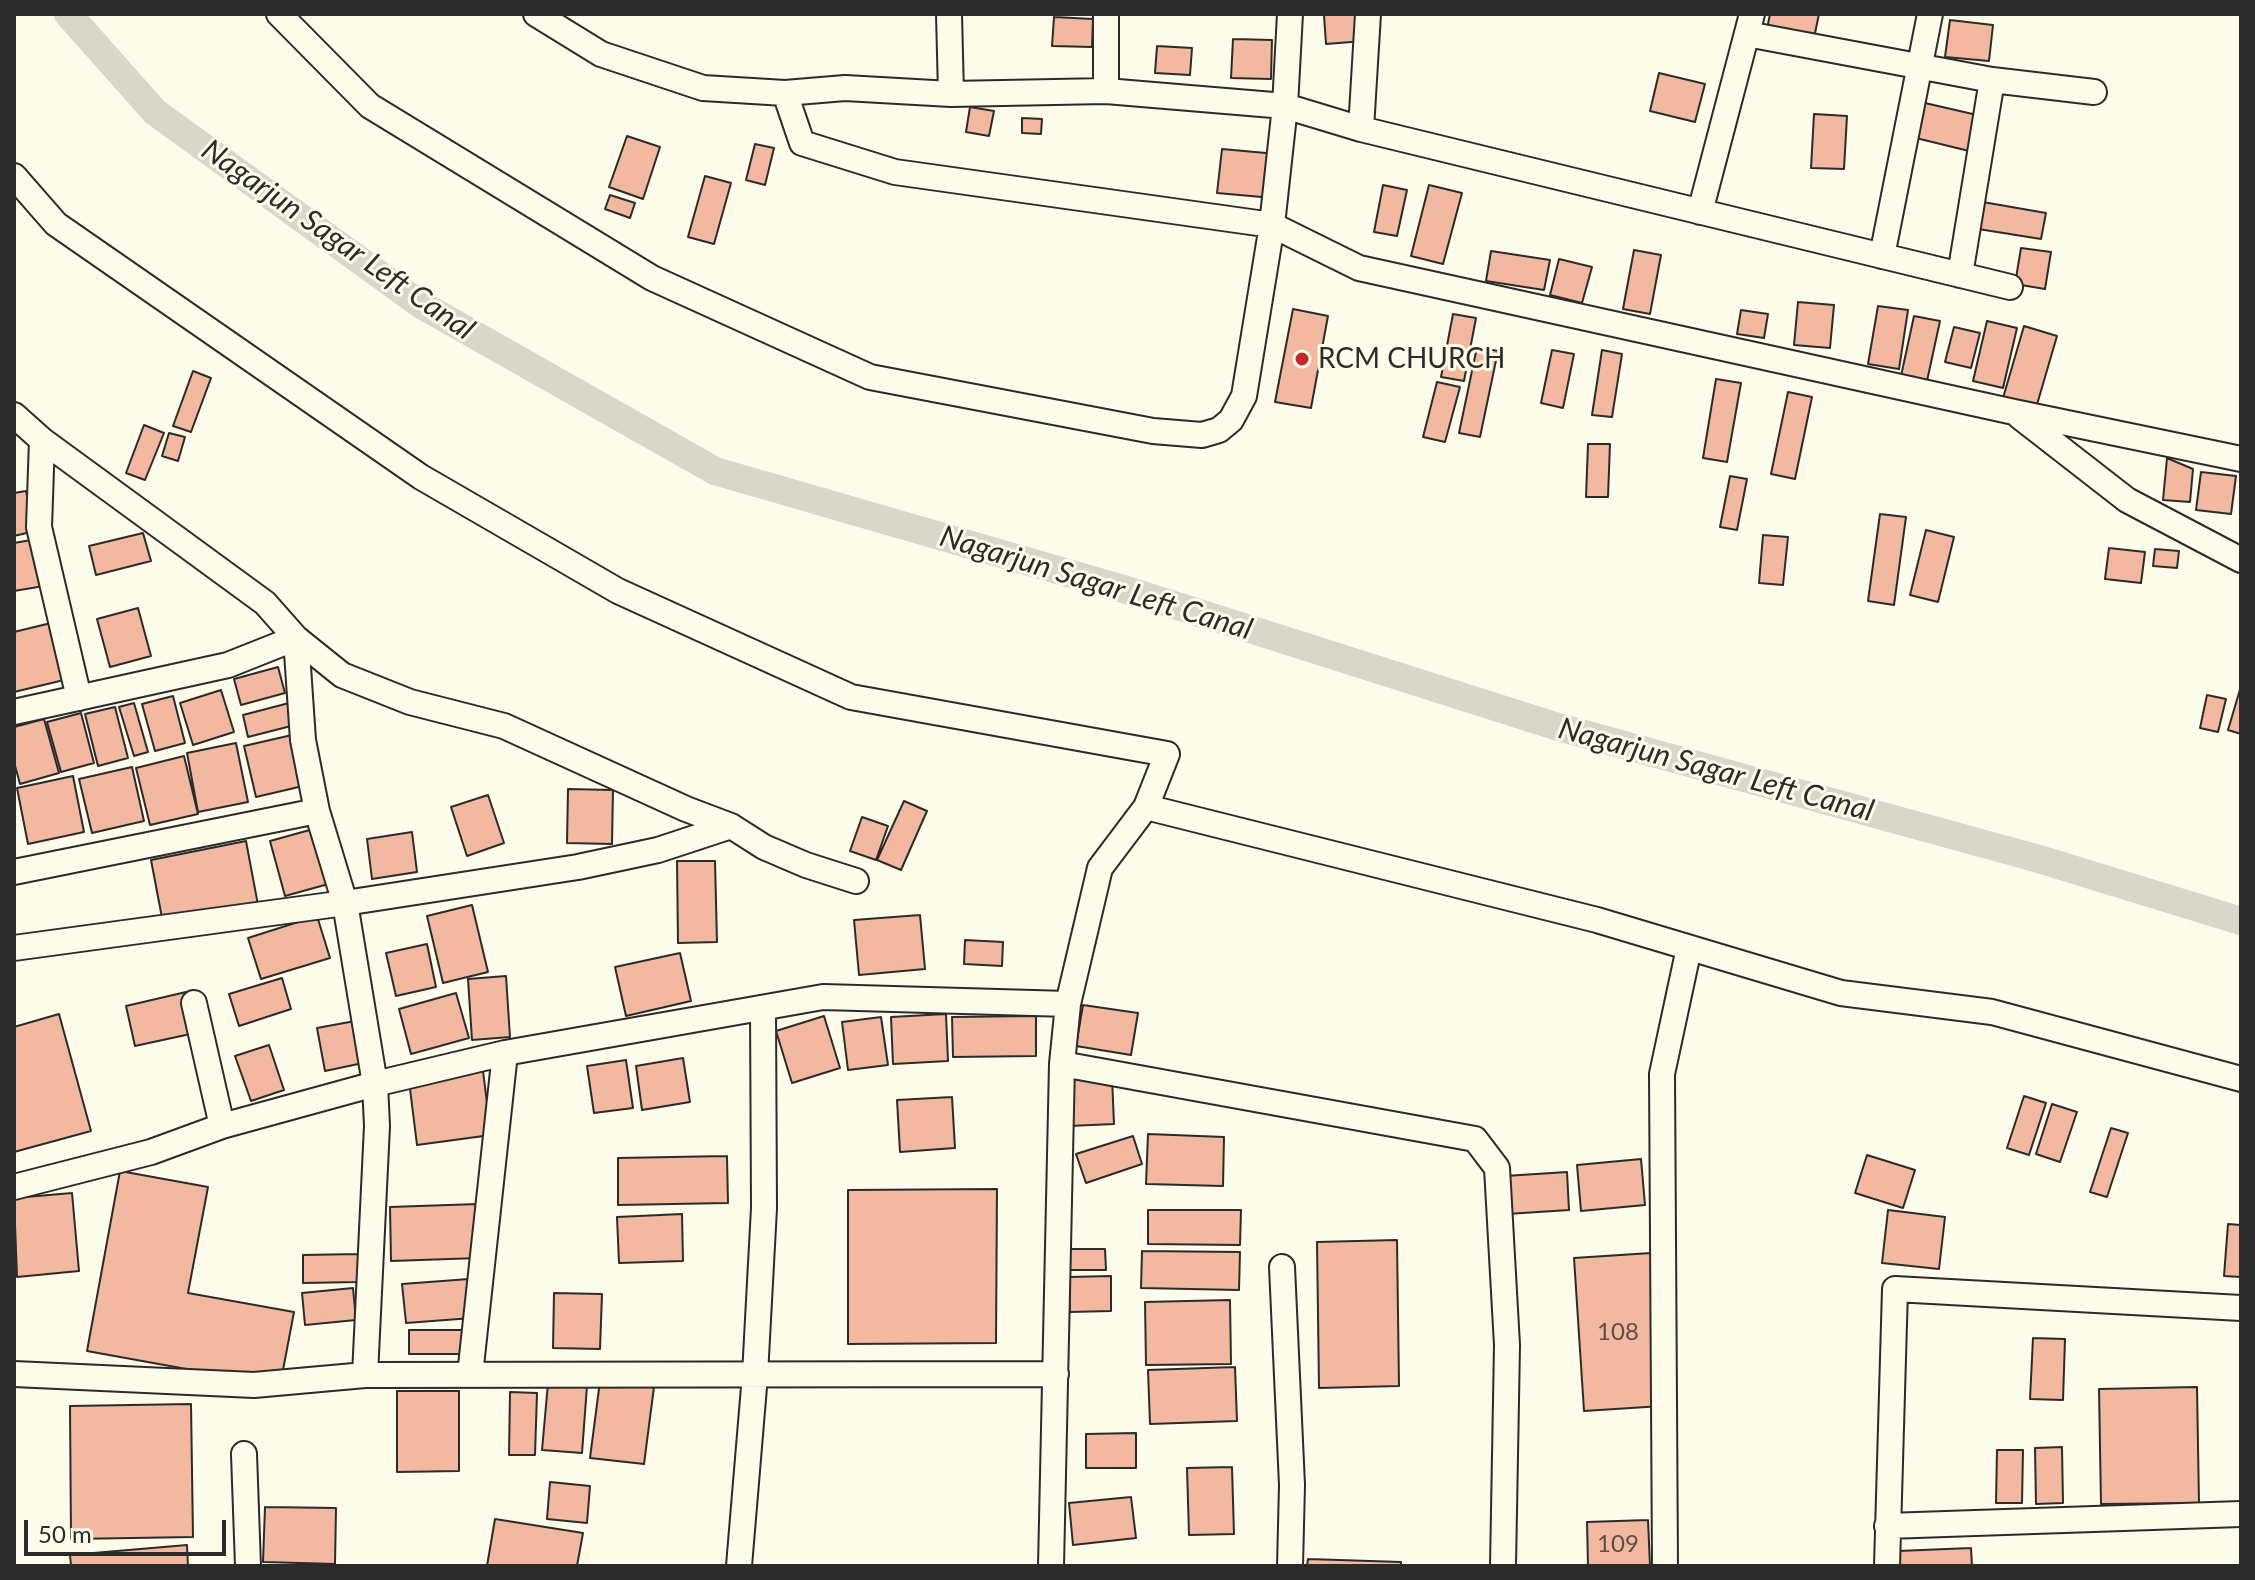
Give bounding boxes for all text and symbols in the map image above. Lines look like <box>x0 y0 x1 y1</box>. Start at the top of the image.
water label: Nagarjun Sagar Left Canal <box>195 132 481 348</box>
place label: RCM CHURCH <box>1318 342 1505 376</box>
marker: RCM CHURCH <box>1293 350 1311 368</box>
water label: Nagarjun Sagar Left Canal <box>936 518 1256 648</box>
water label: Nagarjun Sagar Left Canal <box>1555 711 1877 829</box>
house number: 108 <box>1597 1318 1639 1346</box>
scale bar <box>28 1504 230 1554</box>
text: 50 m <box>38 1519 92 1548</box>
house number: 109 <box>1597 1530 1639 1558</box>

